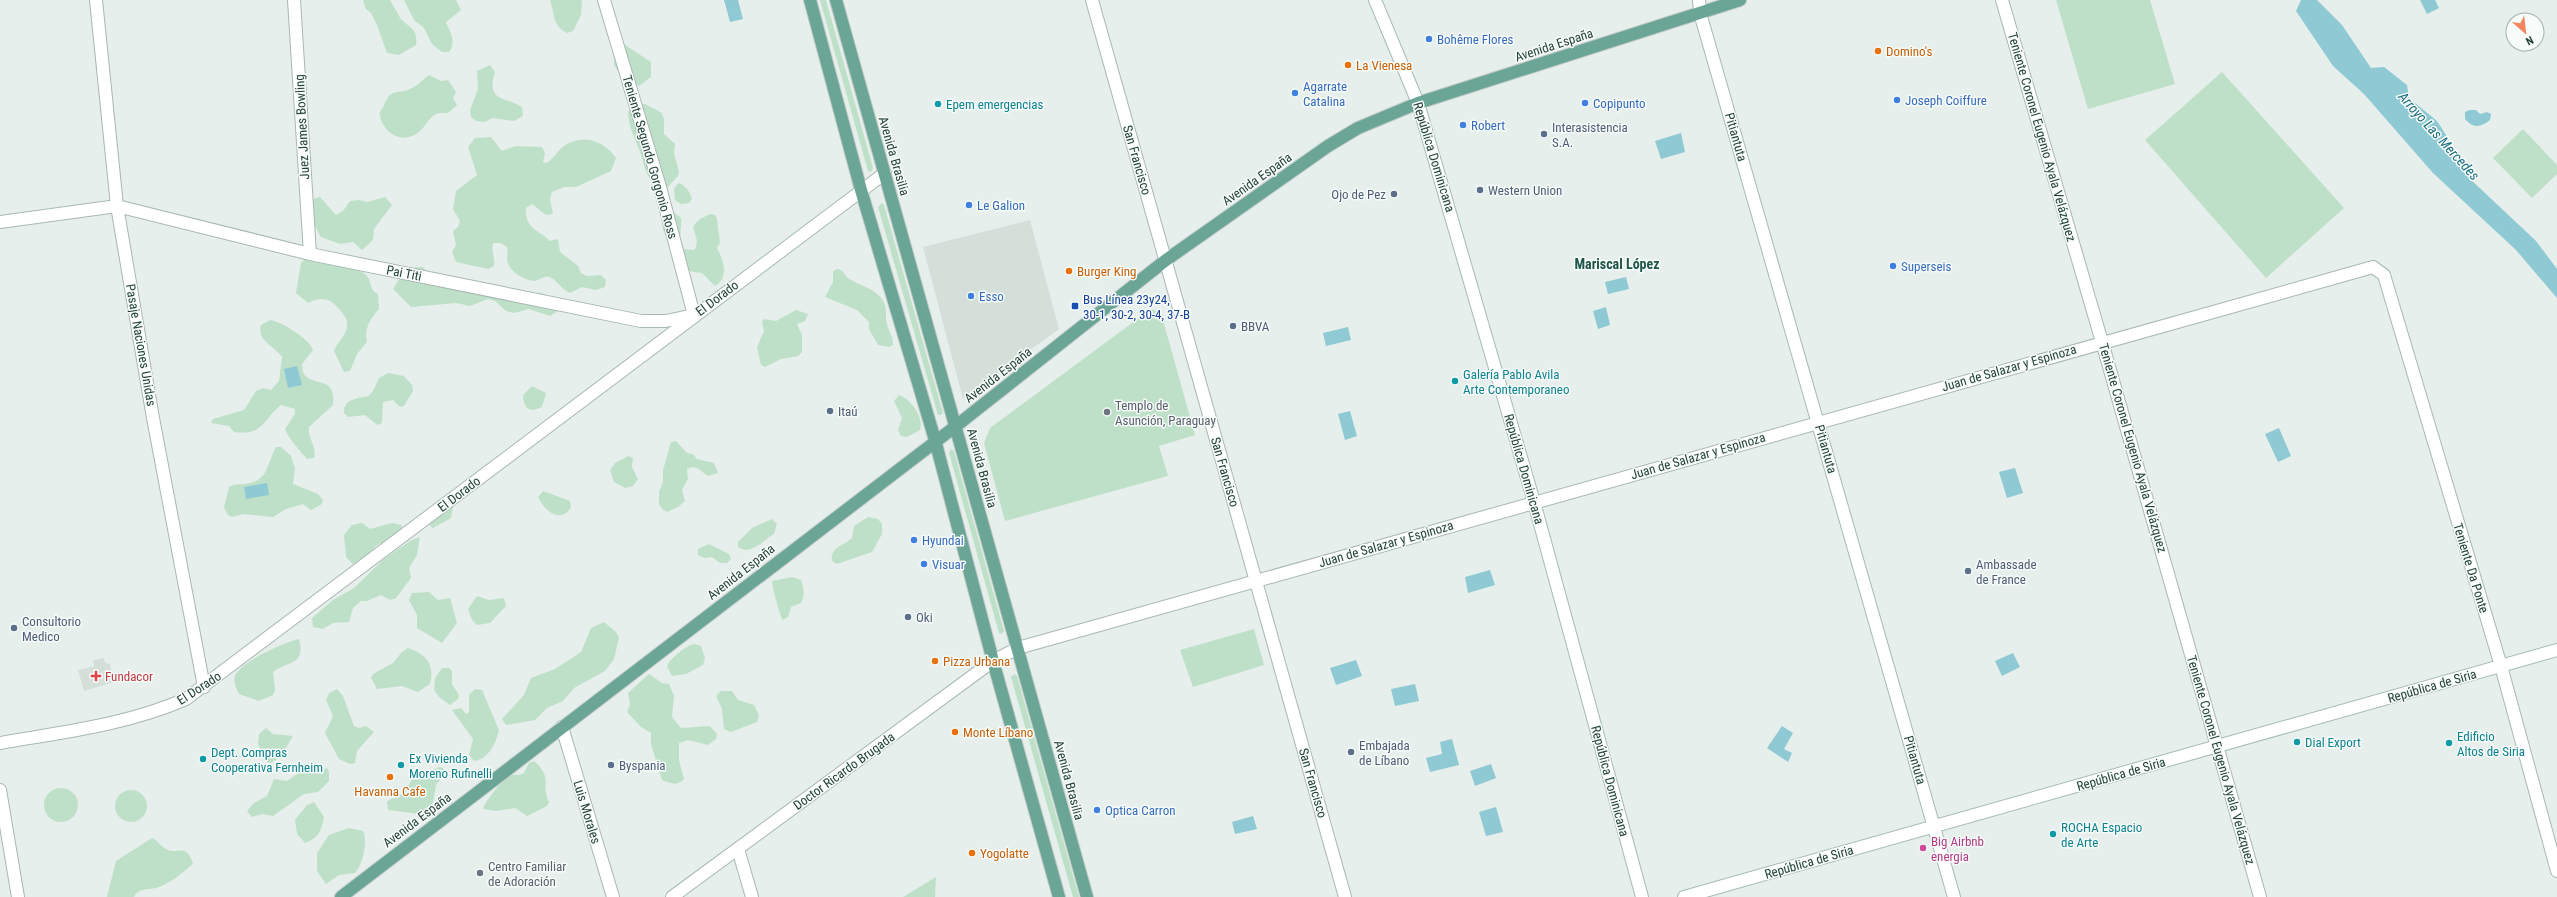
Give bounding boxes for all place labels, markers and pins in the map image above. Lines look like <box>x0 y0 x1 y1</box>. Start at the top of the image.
place label: Bohême Flores <box>1437 32 1514 47</box>
marker: Bohême Flores <box>1424 34 1434 44</box>
place label: Domino's <box>1886 44 1932 59</box>
marker: Domino's <box>1873 46 1883 56</box>
place label: La Vienesa <box>1356 58 1412 73</box>
marker: La Vienesa <box>1343 60 1353 70</box>
place label: Agarrate Catalina <box>1303 79 1347 109</box>
marker: Agarrate Catalina <box>1290 88 1300 98</box>
place label: Joseph Coiffure <box>1905 93 1987 108</box>
marker: Joseph Coiffure <box>1892 95 1902 105</box>
place label: Copipunto <box>1593 96 1646 111</box>
place label: Epem emergencias <box>946 97 1044 112</box>
marker: Copipunto <box>1580 98 1590 108</box>
marker: Epem emergencias <box>933 99 943 109</box>
place label: Robert <box>1471 118 1505 133</box>
marker: Robert <box>1458 120 1468 130</box>
place label: Interasistencia S.A. <box>1552 120 1628 150</box>
marker: Interasistencia S.A. <box>1539 129 1549 139</box>
place label: Western Union <box>1488 183 1562 198</box>
marker: Western Union <box>1475 185 1485 195</box>
place label: Ojo de Pez <box>1331 187 1386 202</box>
marker: Ojo de Pez <box>1389 189 1399 199</box>
place label: Le Galion <box>977 198 1025 213</box>
marker: Le Galion <box>964 200 974 210</box>
place label: Superseis <box>1901 259 1951 274</box>
marker: Superseis <box>1888 261 1898 271</box>
place label: Burger King <box>1077 264 1136 279</box>
marker: Burger King <box>1064 266 1074 276</box>
place label: Esso <box>979 289 1004 304</box>
marker: Esso <box>966 291 976 301</box>
place label: Bus Línea 23y24, 30-1, 30-2, 30-4, 37-B <box>1083 292 1190 322</box>
marker: Bus Línea 23y24, 30-1, 30-2, 30-4, 37-B <box>1070 301 1080 311</box>
place label: BBVA <box>1241 319 1270 334</box>
marker: BBVA <box>1228 321 1238 331</box>
place label: Galería Pablo Avila Arte Contemporaneo <box>1463 367 1569 397</box>
marker: Galería Pablo Avila Arte Contemporaneo <box>1450 376 1460 386</box>
place label: Templo de Asunción, Paraguay <box>1115 398 1216 428</box>
place label: Itaú <box>838 404 858 419</box>
marker: Itaú <box>825 406 835 416</box>
marker: Templo de Asunción, Paraguay <box>1102 407 1112 417</box>
place label: Hyundai <box>922 533 964 548</box>
marker: Hyundai <box>909 535 919 545</box>
place label: Visuar <box>932 557 965 572</box>
place label: Ambassade de France <box>1976 557 2037 587</box>
marker: Visuar <box>919 559 929 569</box>
marker: Ambassade de France <box>1963 566 1973 576</box>
place label: Oki <box>916 610 933 625</box>
marker: Oki <box>903 612 913 622</box>
place label: Consultorio Medico <box>22 614 81 644</box>
marker: Consultorio Medico <box>9 623 19 633</box>
place label: Pizza Urbana <box>943 654 1010 669</box>
marker: Pizza Urbana <box>930 656 940 666</box>
place label: Fundacor <box>105 669 153 684</box>
marker: Fundacor <box>90 670 102 682</box>
place label: Monte Líbano <box>963 725 1033 740</box>
marker: Monte Líbano <box>950 727 960 737</box>
place label: Edificio Altos de Siria <box>2457 729 2525 759</box>
place label: Dial Export <box>2305 735 2361 750</box>
marker: Dial Export <box>2292 737 2302 747</box>
place label: Embajada de Líbano <box>1359 738 1410 768</box>
marker: Edificio Altos de Siria <box>2444 738 2454 748</box>
place label: Dept. Compras Cooperativa Fernheim <box>211 745 323 775</box>
marker: Embajada de Líbano <box>1346 747 1356 757</box>
place label: Ex Vivienda Moreno Rufinelli <box>409 751 492 781</box>
marker: Dept. Compras Cooperativa Fernheim <box>198 754 208 764</box>
place label: Byspania <box>619 758 666 773</box>
marker: Ex Vivienda Moreno Rufinelli <box>396 760 406 770</box>
marker: Byspania <box>606 760 616 770</box>
marker: Havanna Cafe <box>385 772 395 782</box>
place label: Havanna Cafe <box>354 784 426 799</box>
place label: Optica Carron <box>1105 803 1175 818</box>
marker: Optica Carron <box>1092 805 1102 815</box>
place label: ROCHA Espacio de Arte <box>2061 820 2142 850</box>
marker: ROCHA Espacio de Arte <box>2048 829 2058 839</box>
place label: Big Airbnb energia <box>1931 834 1984 864</box>
marker: Big Airbnb energia <box>1918 843 1928 853</box>
place label: Yogolatte <box>980 846 1029 861</box>
marker: Yogolatte <box>967 848 977 858</box>
place label: Centro Familiar de Adoración <box>488 859 566 889</box>
marker: Centro Familiar de Adoración <box>475 868 485 878</box>

